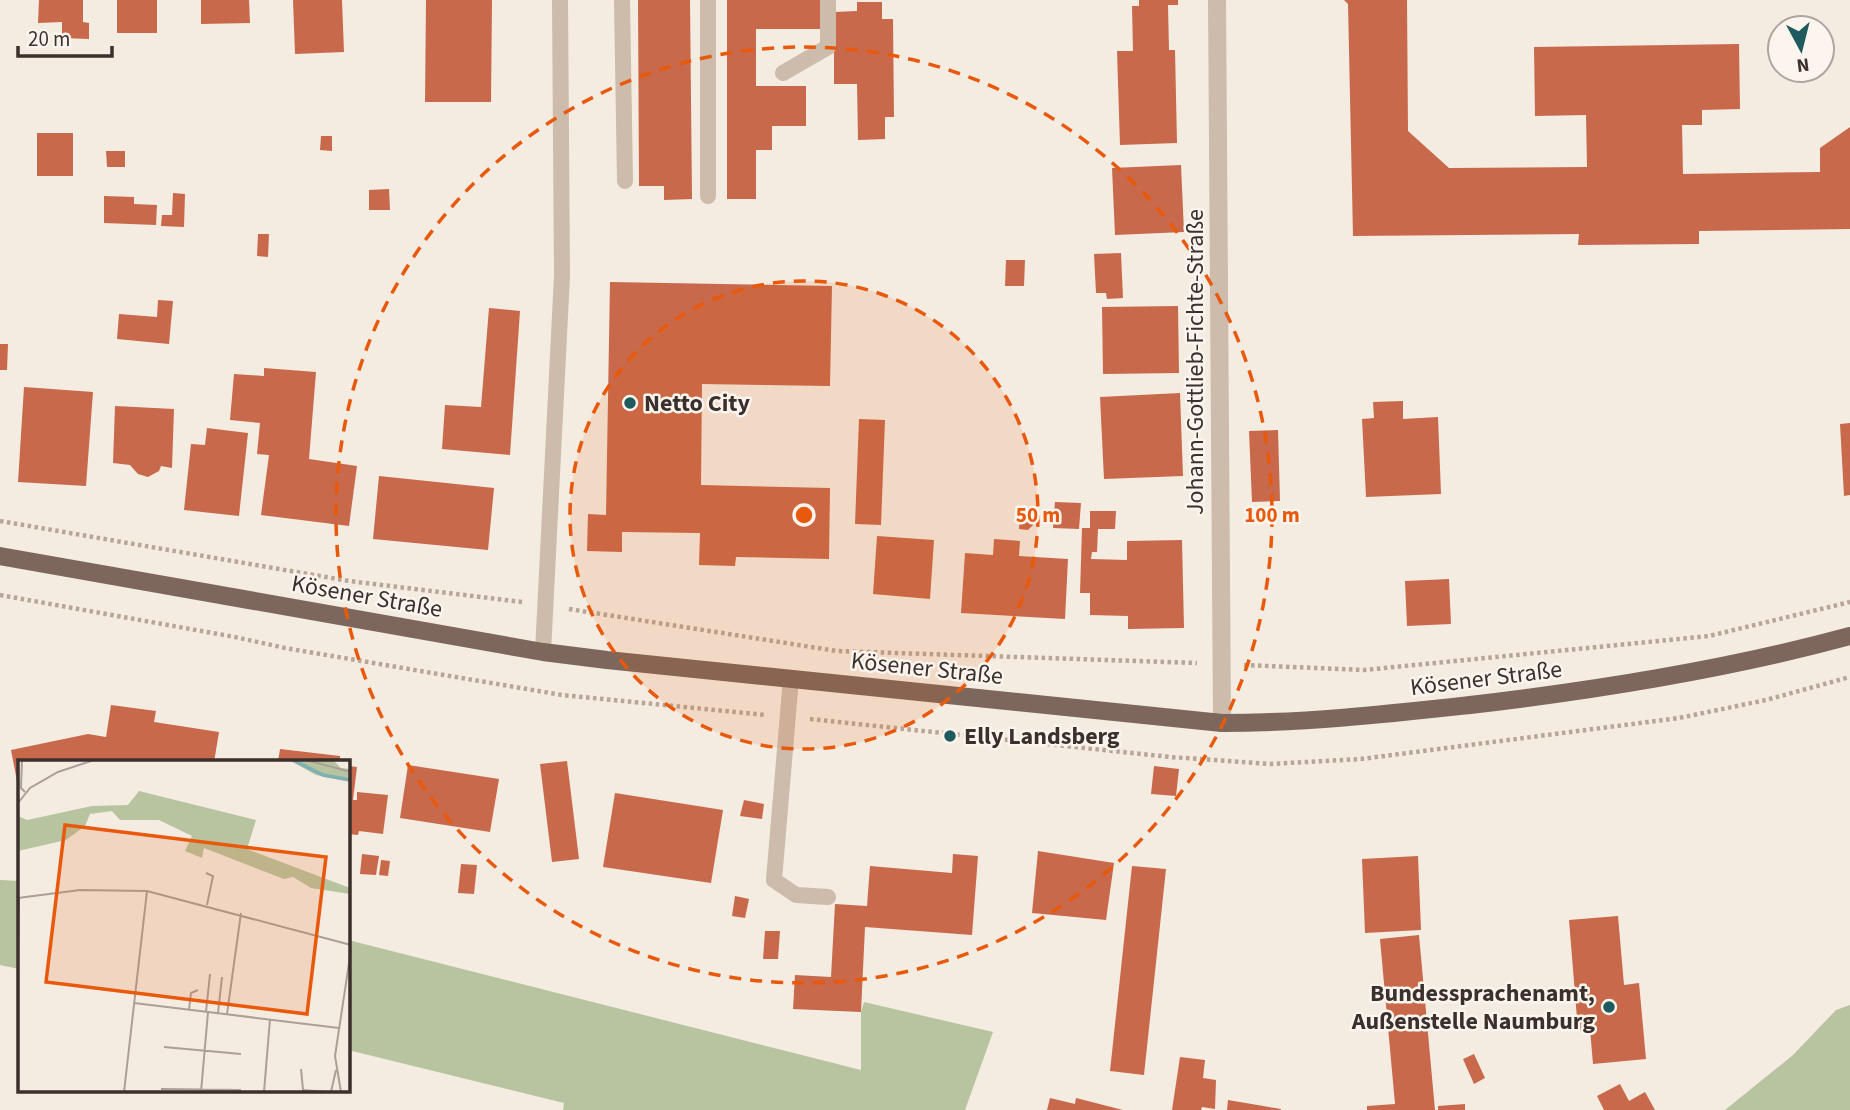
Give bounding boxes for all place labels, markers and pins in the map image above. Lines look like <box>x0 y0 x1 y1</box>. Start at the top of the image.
place label: Netto City <box>644 386 751 421</box>
marker: Netto City <box>622 395 638 411</box>
centre of rings <box>792 503 816 527</box>
place label: Elly Landsberg <box>964 719 1120 754</box>
marker: Elly Landsberg <box>942 728 958 744</box>
place label: Bundessprachenamt, Außenstelle Naumburg <box>1351 976 1595 1039</box>
marker: Bundessprachenamt, Außenstelle Naumburg <box>1601 999 1617 1015</box>

